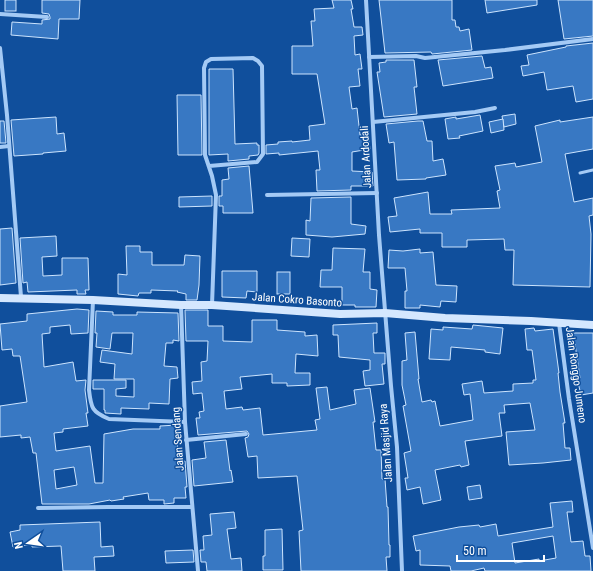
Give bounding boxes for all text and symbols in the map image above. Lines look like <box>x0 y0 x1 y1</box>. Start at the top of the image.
street label: Jalan Ardodali <box>358 125 374 189</box>
street label: Jalan Cokro Basonto <box>252 290 343 310</box>
street label: Jalan Ronggo Jumeno <box>563 326 589 424</box>
street label: Jalan Masjid Raya <box>377 403 395 483</box>
street label: Jalan Sendang <box>169 407 187 471</box>
north arrow <box>8 523 48 563</box>
scale bar <box>457 537 544 563</box>
text: N <box>12 540 26 550</box>
text: 50 m <box>463 544 487 558</box>

